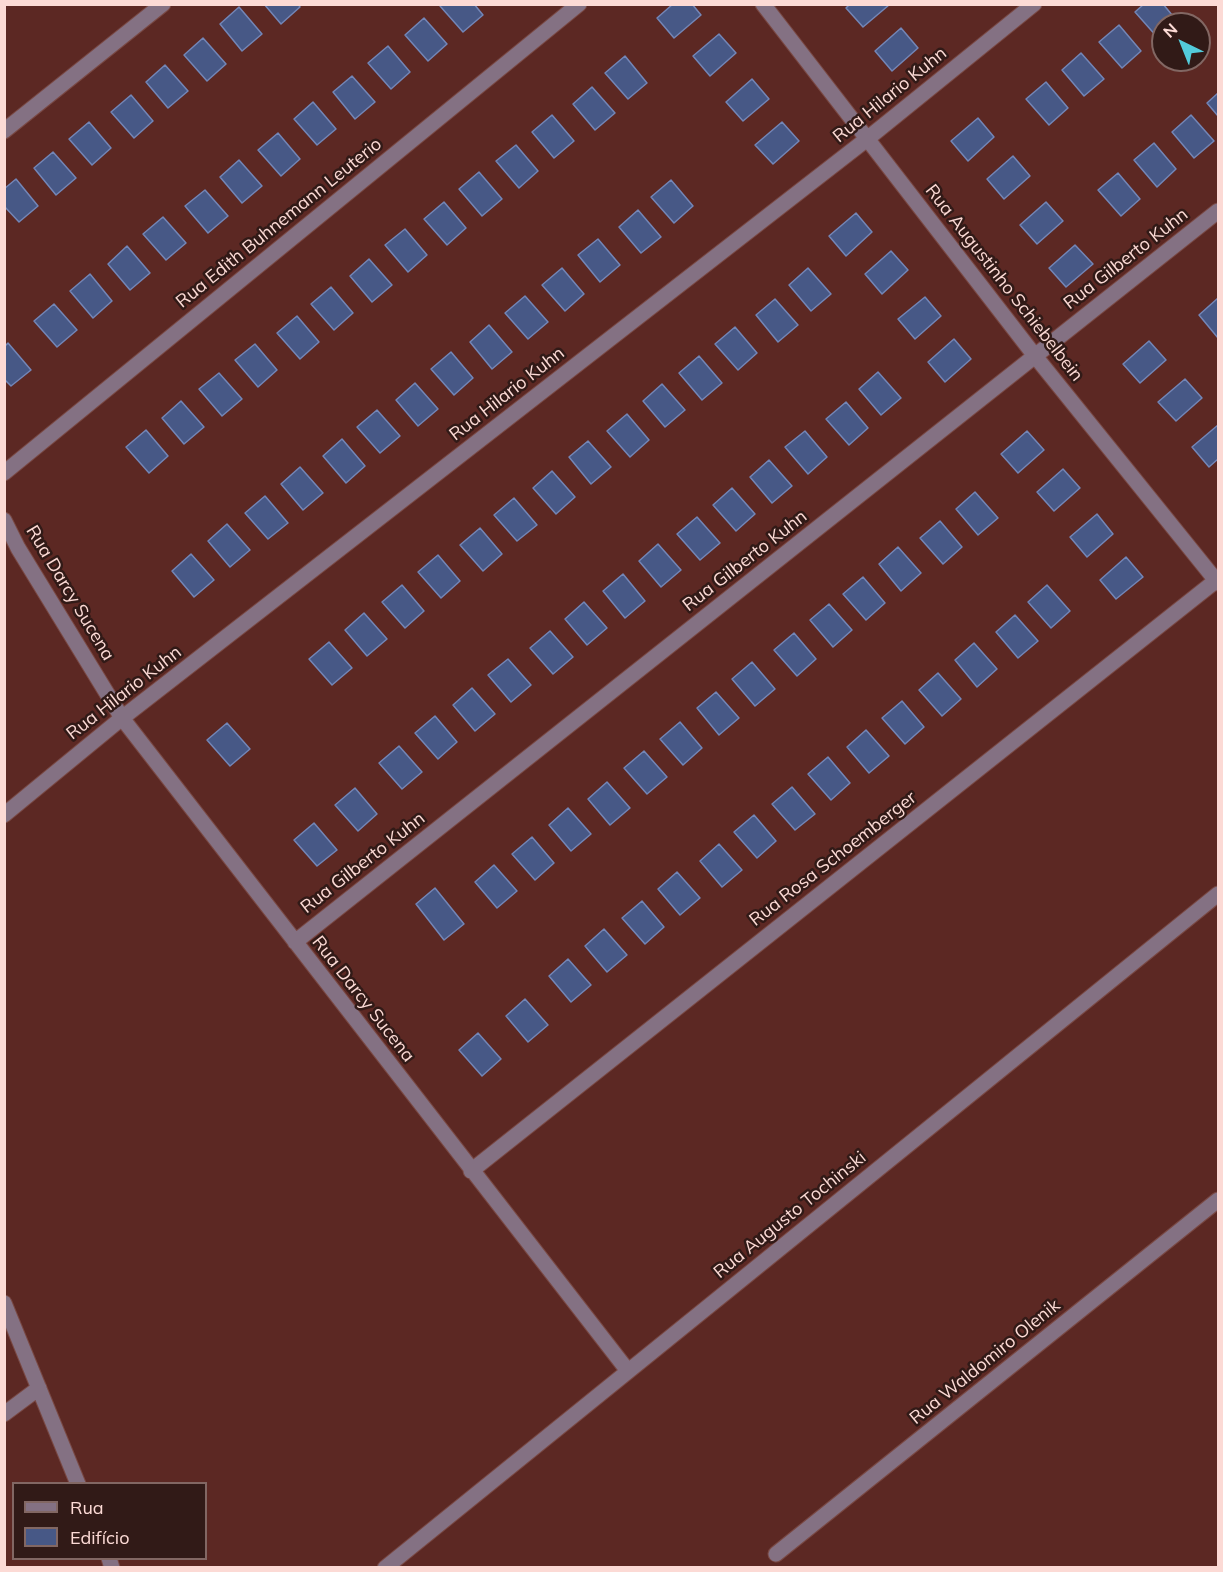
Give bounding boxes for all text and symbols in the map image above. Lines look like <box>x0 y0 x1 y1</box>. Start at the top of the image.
north arrow <box>1151 12 1211 72</box>
text: N <box>1159 19 1181 42</box>
street label: Rua Hilario Kuhn <box>829 43 951 147</box>
street label: Rua Edith Buhnemann Leuterio <box>172 133 386 313</box>
street label: Rua Augustinho Schiebelbein <box>920 180 1088 386</box>
street label: Rua Gilberto Kuhn <box>1060 204 1192 314</box>
street label: Rua Hilario Kuhn <box>445 342 569 446</box>
street label: Rua Gilberto Kuhn <box>679 506 811 616</box>
street label: Rua Darcy Sucena <box>21 522 119 664</box>
street label: Rua Hilario Kuhn <box>62 641 186 745</box>
street label: Rua Rosa Schoemberger <box>745 787 921 931</box>
street label: Rua Gilberto Kuhn <box>297 808 429 918</box>
street label: Rua Darcy Sucena <box>307 932 419 1066</box>
street label: Rua Augusto Tochinski <box>709 1147 871 1283</box>
street label: Rua Waldomiro Olenik <box>906 1295 1064 1429</box>
legend <box>12 1482 207 1560</box>
text: Rua <box>70 1496 104 1519</box>
text: Edifício <box>70 1526 129 1549</box>

